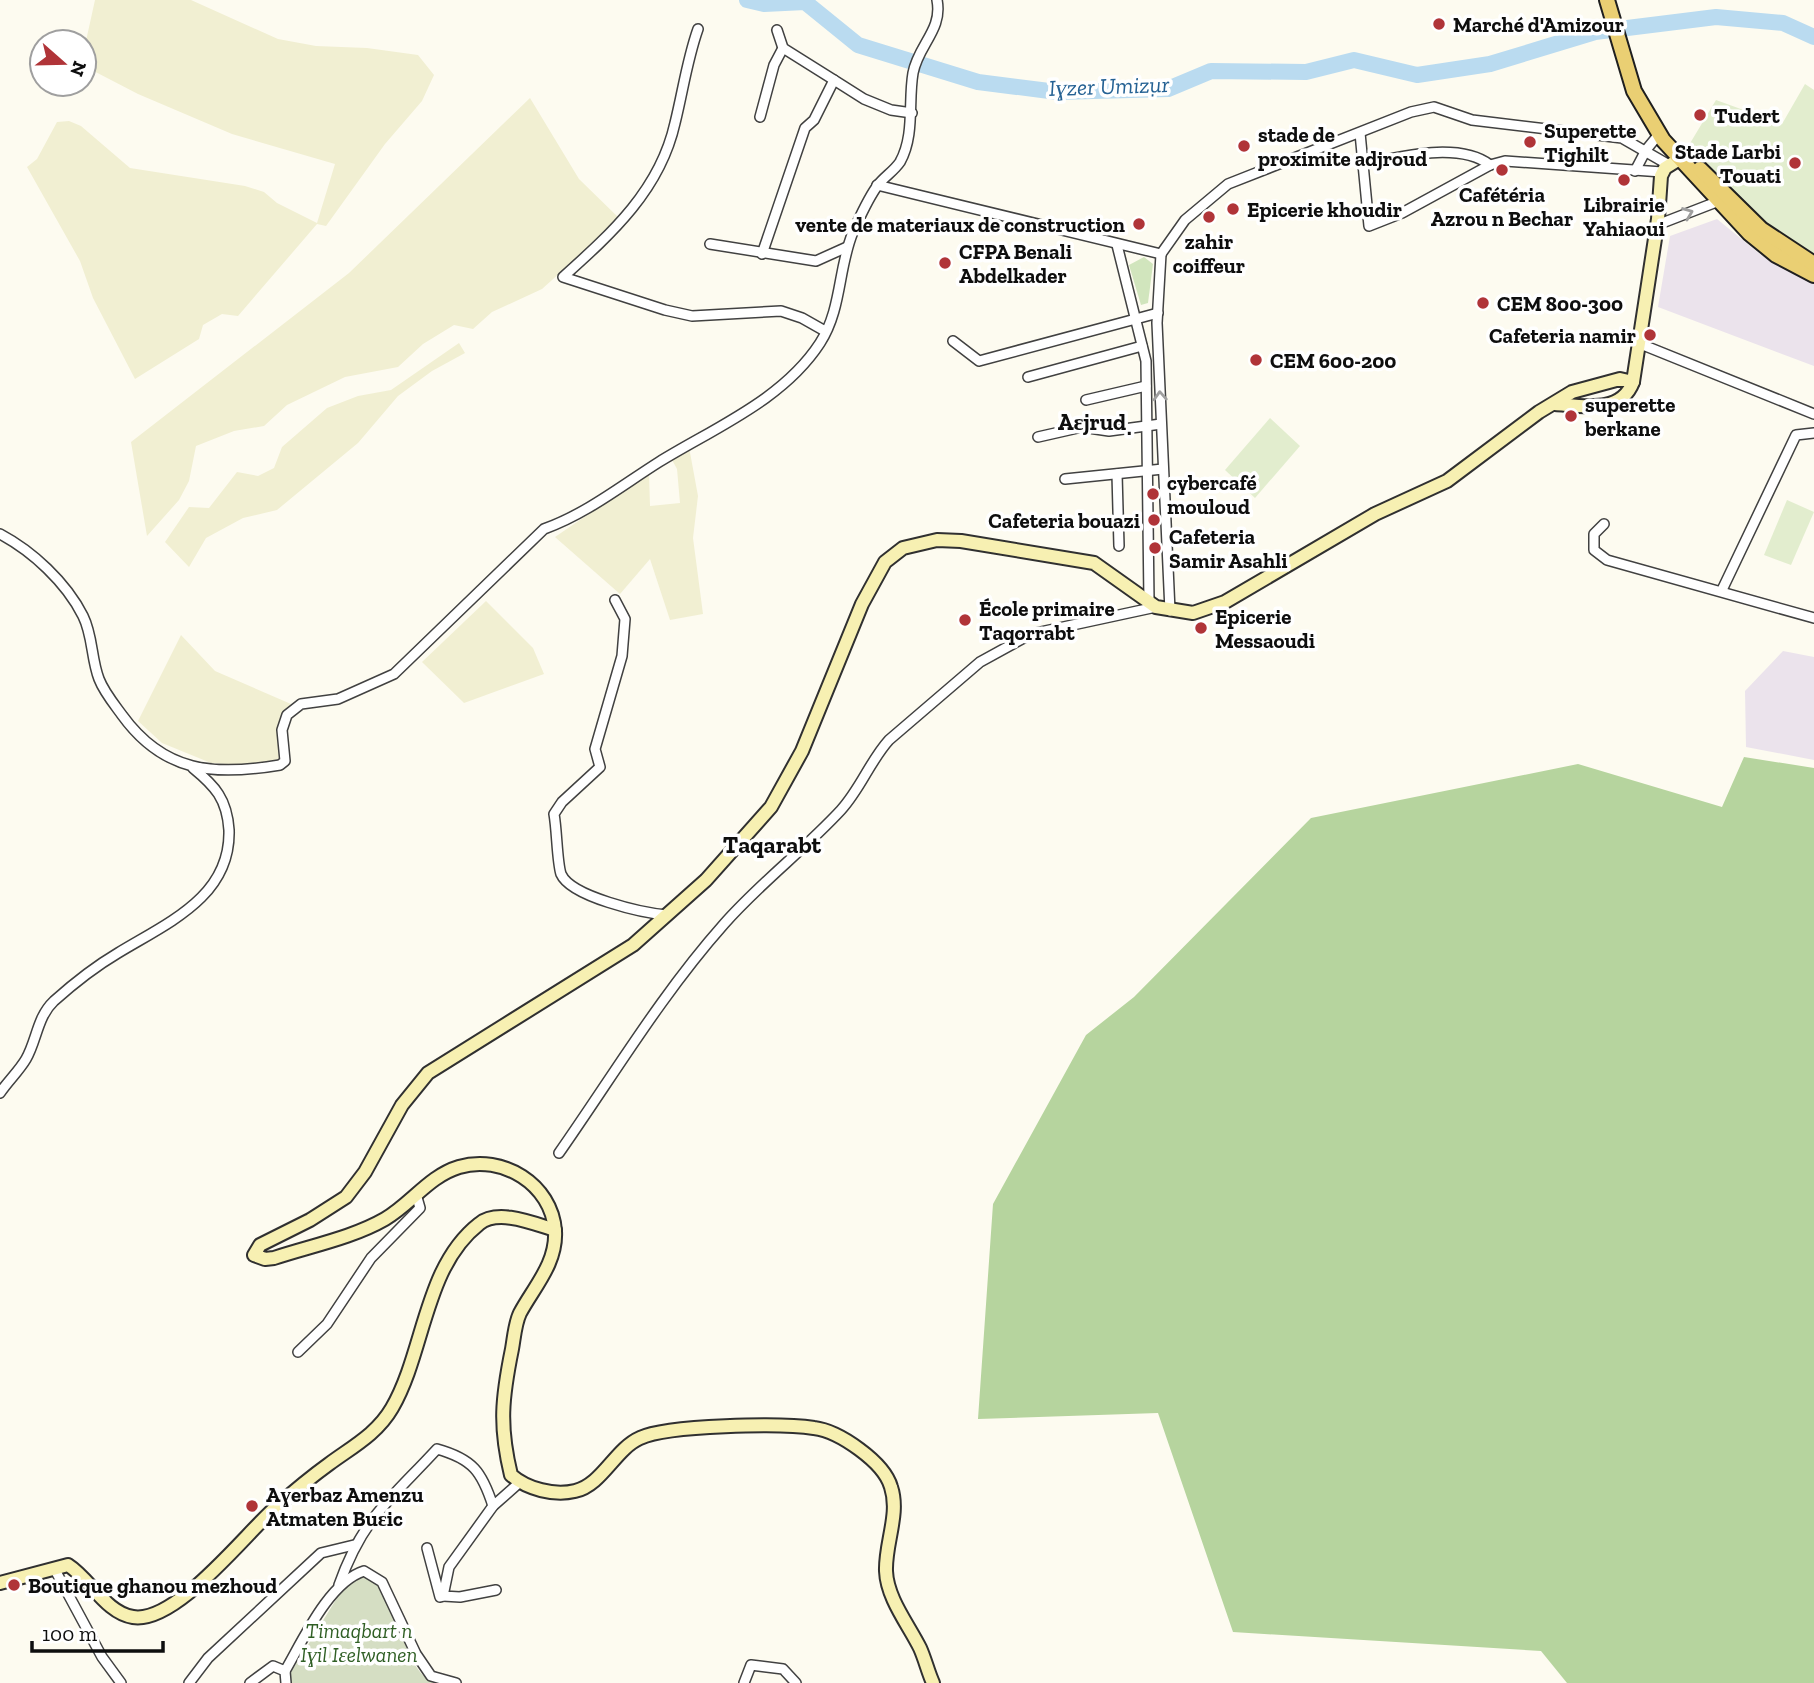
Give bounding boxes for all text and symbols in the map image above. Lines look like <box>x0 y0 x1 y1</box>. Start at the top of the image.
place label: Marché d'Amizour <box>1453 12 1624 37</box>
marker: Marché d'Amizour <box>1431 16 1447 32</box>
north arrow <box>28 28 98 98</box>
text: N <box>65 58 92 79</box>
water label: Iɣzer Umiẓur <box>1048 70 1170 102</box>
place label: Tudert <box>1714 103 1780 128</box>
marker: Tudert <box>1692 107 1708 123</box>
place label: Superette Tighilt <box>1544 118 1636 167</box>
place label: stade de proximite adjroud <box>1258 122 1427 171</box>
marker: Superette Tighilt <box>1522 134 1538 150</box>
marker: stade de proximite adjroud <box>1236 138 1252 154</box>
place label: Stade Larbi Touati <box>1675 139 1781 188</box>
marker: Stade Larbi Touati <box>1787 155 1803 171</box>
marker: Cafétéria Azrou n Bechar <box>1494 162 1510 178</box>
marker: Librairie Yahiaoui <box>1616 172 1632 188</box>
place label: Cafétéria Azrou n Bechar <box>1431 182 1573 231</box>
place label: Librairie Yahiaoui <box>1583 192 1665 241</box>
place label: Epicerie khoudir <box>1247 197 1402 222</box>
marker: Epicerie khoudir <box>1225 201 1241 217</box>
one-way arrow <box>1681 208 1693 222</box>
marker: zahir coiffeur <box>1201 209 1217 225</box>
place label: vente de materiaux de construction <box>795 212 1126 237</box>
marker: vente de materiaux de construction <box>1131 216 1147 232</box>
place label: zahir coiffeur <box>1173 229 1245 278</box>
place label: CFPA Benali Abdelkader <box>959 239 1072 288</box>
marker: CFPA Benali Abdelkader <box>937 255 953 271</box>
place label: CEM 800-300 <box>1497 291 1623 316</box>
marker: CEM 800-300 <box>1475 295 1491 311</box>
place label: Cafeteria namir <box>1489 323 1636 348</box>
marker: Cafeteria namir <box>1642 327 1658 343</box>
place label: CEM 600-200 <box>1270 348 1396 373</box>
marker: CEM 600-200 <box>1248 352 1264 368</box>
one-way arrow <box>1153 391 1168 402</box>
place label: superette berkane <box>1584 392 1675 441</box>
district label: Aɛjruḍ <box>1058 408 1131 436</box>
marker: superette berkane <box>1563 408 1579 424</box>
place label: cybercafé mouloud <box>1167 470 1257 519</box>
marker: cybercafé mouloud <box>1145 486 1161 502</box>
place label: Cafeteria bouazi <box>988 508 1140 533</box>
marker: Cafeteria bouazi <box>1146 512 1162 528</box>
place label: Cafeteria Samir Asahli <box>1169 524 1287 573</box>
marker: Cafeteria Samir Asahli <box>1147 540 1163 556</box>
place label: École primaire Taqorrabt <box>979 596 1115 645</box>
place label: Epicerie Messaoudi <box>1215 604 1315 653</box>
marker: École primaire Taqorrabt <box>957 612 973 628</box>
marker: Epicerie Messaoudi <box>1193 620 1209 636</box>
district label: Taqarabt <box>723 830 822 859</box>
place label: Aɣerbaz Amenzu Atmaten Buɛic <box>266 1482 424 1531</box>
marker: Aɣerbaz Amenzu Atmaten Buɛic <box>244 1498 260 1514</box>
place label: Boutique ghanou mezhoud <box>28 1573 277 1598</box>
marker: Boutique ghanou mezhoud <box>6 1577 22 1593</box>
scale bar <box>32 1610 163 1654</box>
park label: Timaqbart n Iɣil Iɛelwanen <box>300 1618 418 1667</box>
text: 100 m <box>42 1621 97 1646</box>

